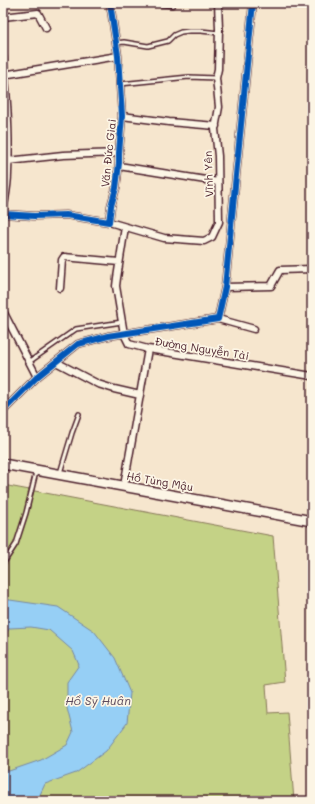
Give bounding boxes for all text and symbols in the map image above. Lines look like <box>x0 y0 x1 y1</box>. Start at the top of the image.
street label: Văn Đức Giai <box>97 118 119 188</box>
street label: Vĩnh Yên <box>200 151 216 197</box>
street label: Đường Nguyễn Tài <box>154 333 250 363</box>
street label: Hồ Tùng Mậu <box>125 468 195 494</box>
water label: Hồ Sỹ Huân <box>65 692 131 708</box>

